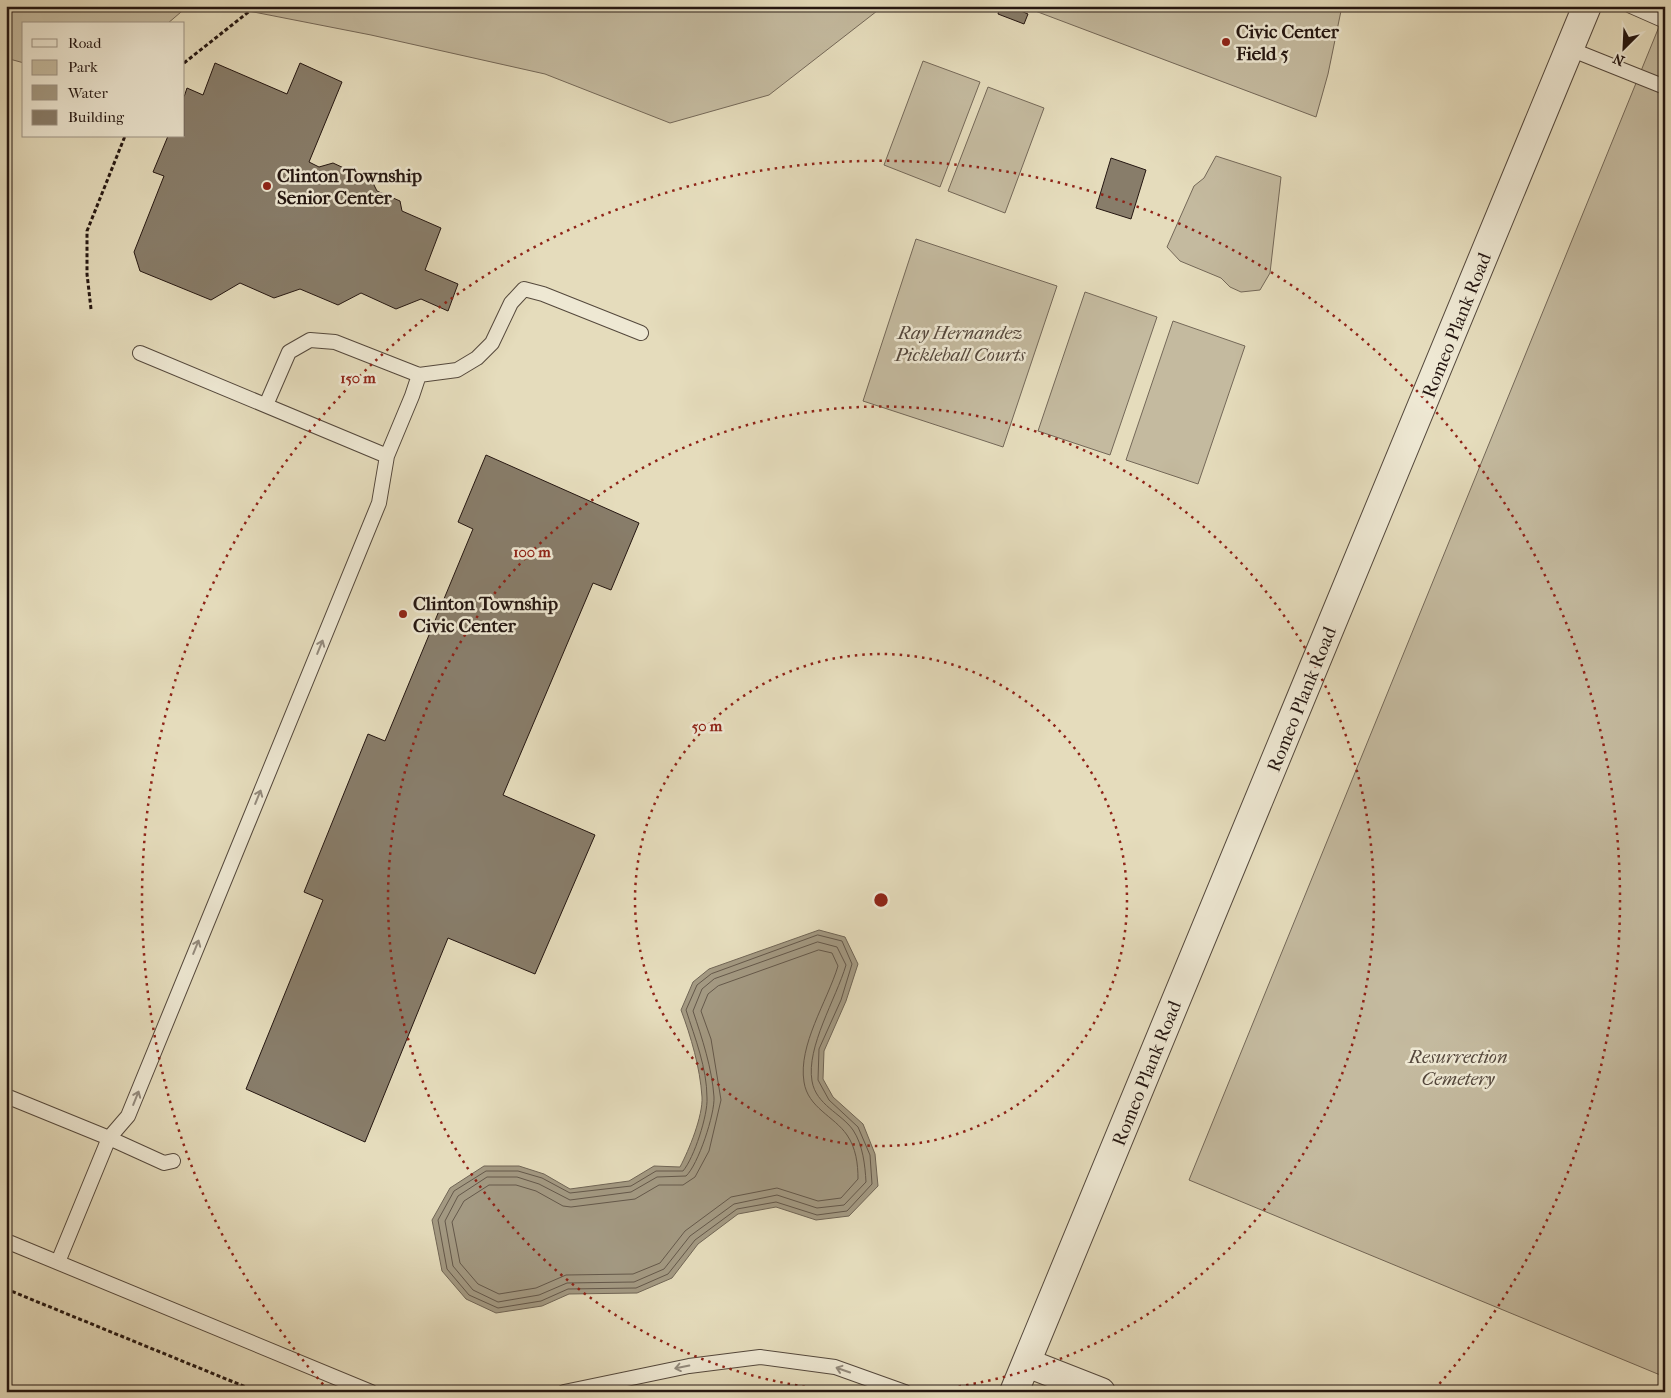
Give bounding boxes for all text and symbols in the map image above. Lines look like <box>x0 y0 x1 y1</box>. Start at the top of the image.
place label: Civic Center Field 5 <box>1235 21 1340 65</box>
legend <box>22 22 185 138</box>
north arrow <box>1598 22 1648 72</box>
text: Road <box>68 34 102 52</box>
marker: Civic Center Field 5 <box>1220 36 1232 48</box>
text: N <box>1610 49 1627 69</box>
text: Park <box>68 58 98 76</box>
text: Water <box>67 84 108 102</box>
text: Building <box>68 108 125 126</box>
place label: Clinton Township Senior Center <box>277 165 422 209</box>
marker: Clinton Township Senior Center <box>261 180 273 192</box>
street label: Romeo Plank Road <box>1418 249 1496 401</box>
park label: Ray Hernandez Pickleball Courts <box>894 322 1027 366</box>
text: 150 m <box>340 369 376 387</box>
text: 100 m <box>513 543 551 561</box>
place label: Clinton Township Civic Center <box>413 593 558 637</box>
marker: Clinton Township Civic Center <box>397 608 409 620</box>
street label: Romeo Plank Road <box>1263 623 1341 775</box>
one-way arrow <box>316 640 326 655</box>
text: 50 m <box>692 717 723 735</box>
one-way arrow <box>254 790 264 805</box>
centre of rings <box>872 891 890 909</box>
one-way arrow <box>192 940 202 955</box>
street label: Romeo Plank Road <box>1108 997 1186 1149</box>
park label: Resurrection Cemetery <box>1406 1046 1508 1090</box>
one-way arrow <box>131 1091 141 1106</box>
one-way arrow <box>675 1363 691 1373</box>
one-way arrow <box>835 1365 851 1374</box>

